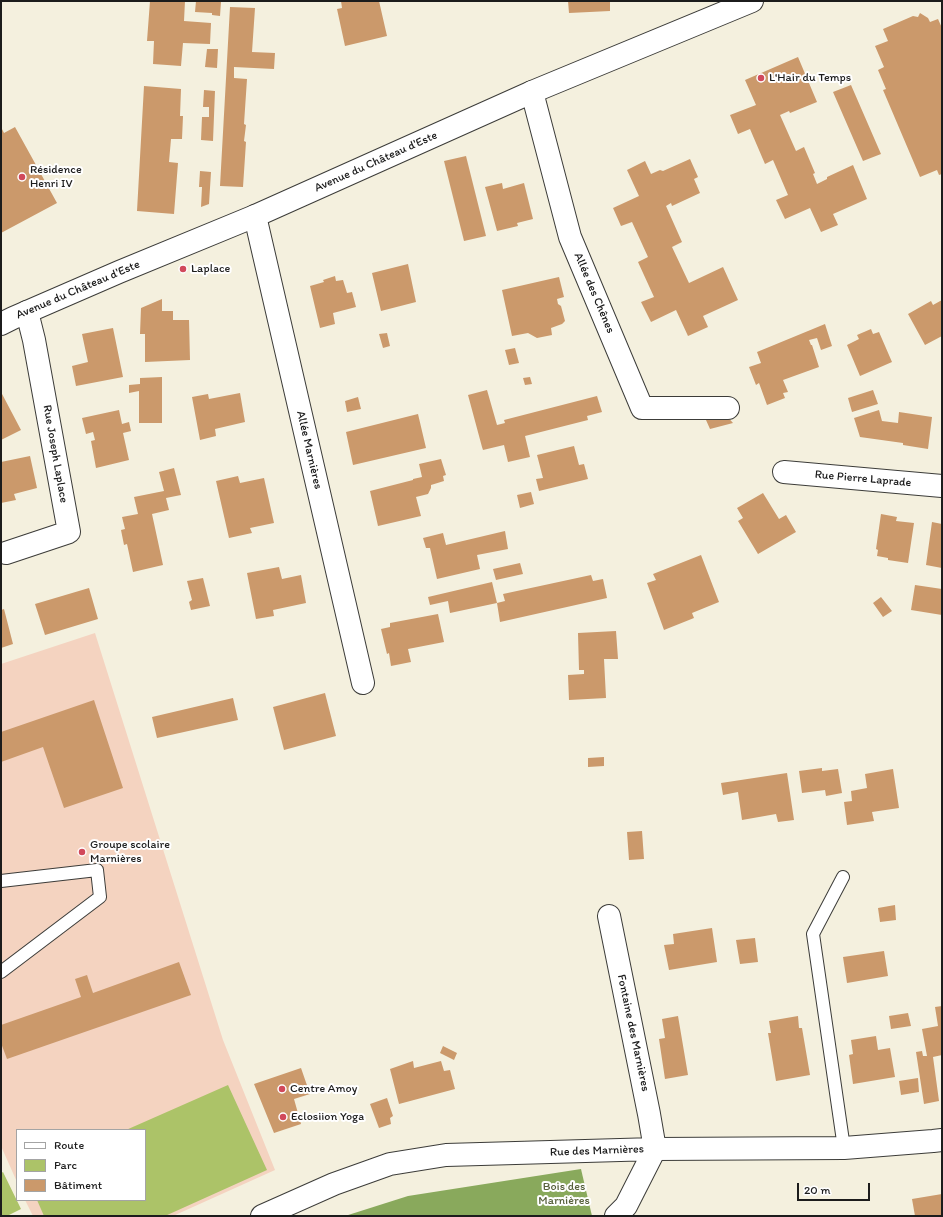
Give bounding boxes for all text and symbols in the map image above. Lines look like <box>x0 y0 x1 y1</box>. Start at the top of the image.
place label: L'Hair du Temps <box>769 71 851 85</box>
marker: L'Hair du Temps <box>756 73 766 83</box>
street label: Avenue du Château d'Este <box>312 128 440 196</box>
place label: Résidence Henri IV <box>30 163 82 191</box>
marker: Résidence Henri IV <box>17 172 27 182</box>
street label: Allée des Chênes <box>570 250 618 336</box>
street label: Avenue du Château d'Este <box>14 257 142 323</box>
place label: Laplace <box>191 262 230 276</box>
marker: Laplace <box>178 264 188 274</box>
street label: Rue Joseph Laplace <box>39 404 71 504</box>
street label: Allée Marnières <box>293 409 325 491</box>
street label: Rue Pierre Laprade <box>814 468 912 490</box>
place label: Groupe scolaire Marnières <box>90 838 170 866</box>
marker: Groupe scolaire Marnières <box>77 847 87 857</box>
street label: Fontaine des Marnières <box>614 973 652 1093</box>
place label: Centre Amoy <box>290 1082 357 1096</box>
marker: Centre Amoy <box>277 1084 287 1094</box>
place label: Eclosiion Yoga <box>291 1110 364 1124</box>
marker: Eclosiion Yoga <box>278 1112 288 1122</box>
legend <box>16 1129 146 1201</box>
text: Route <box>54 1138 84 1152</box>
street label: Rue des Marnières <box>550 1142 644 1160</box>
text: Parc <box>54 1158 77 1172</box>
scale bar <box>799 1175 872 1201</box>
text: Bâtiment <box>54 1178 102 1192</box>
park label: Bois des Marnières <box>538 1180 590 1208</box>
text: 20 m <box>804 1183 831 1197</box>

